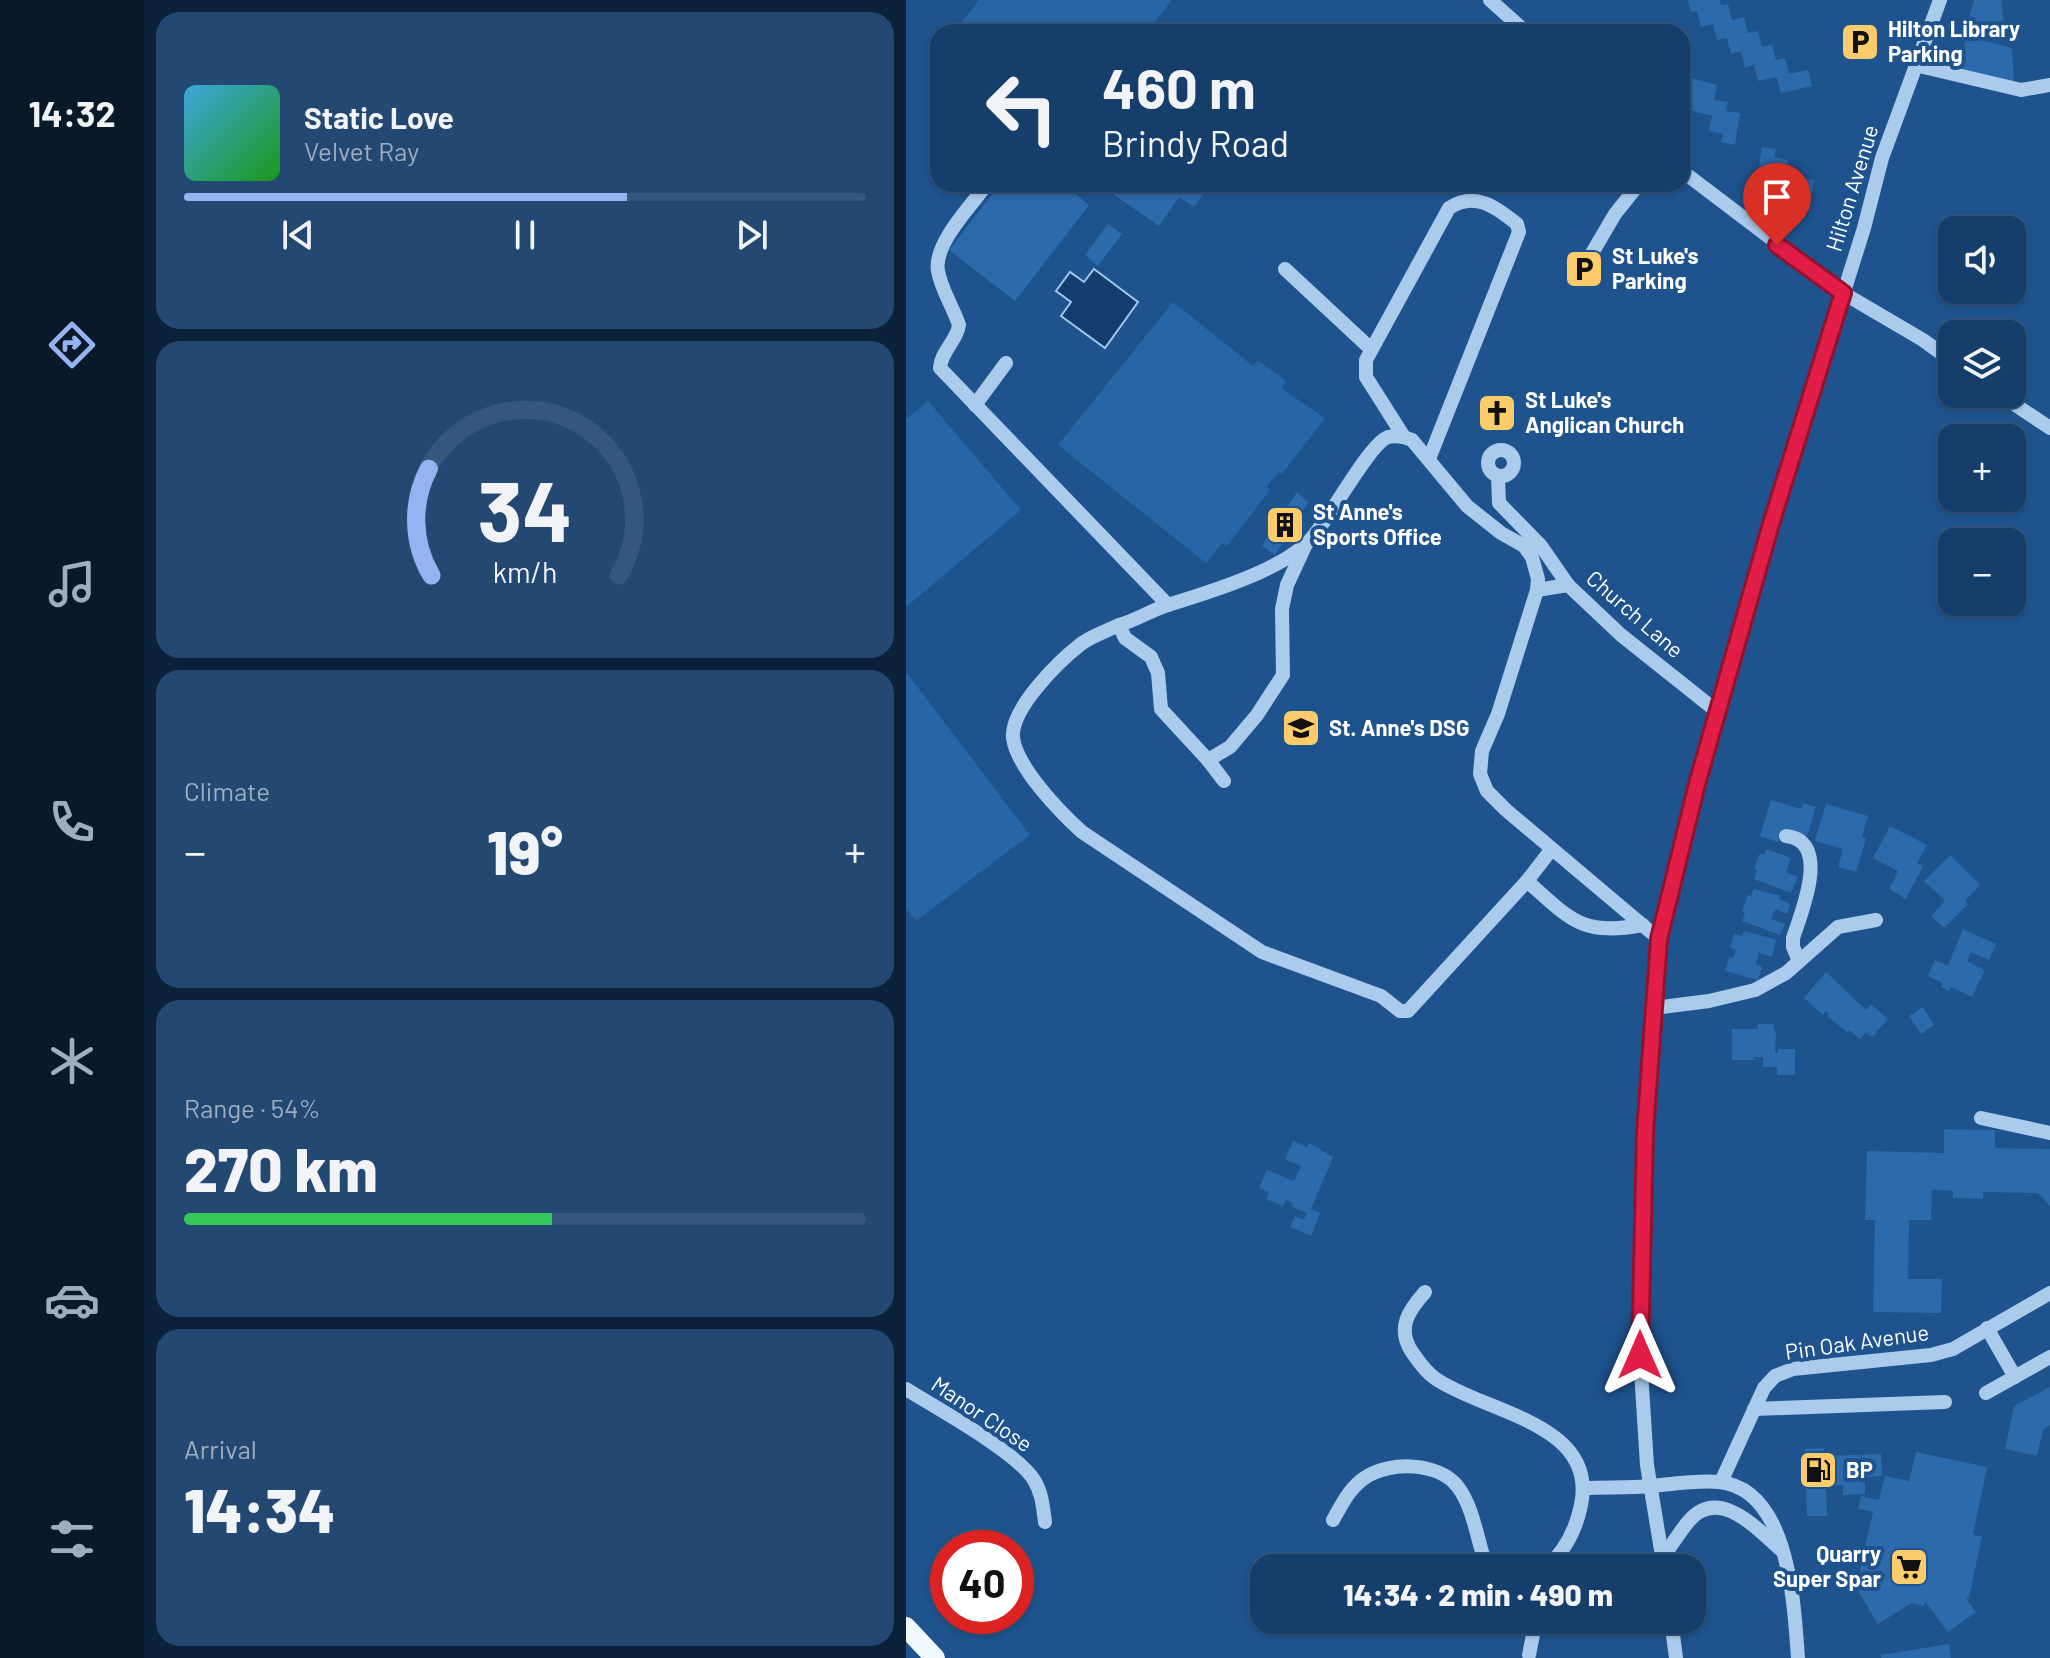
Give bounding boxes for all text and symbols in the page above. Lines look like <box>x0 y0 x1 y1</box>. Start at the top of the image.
place label: Hilton Library Parking <box>1888 15 2020 66</box>
parking icon: Hilton Library Parking <box>1839 21 1881 63</box>
text: 460 m <box>1102 53 1256 120</box>
icon: left <box>970 56 1074 160</box>
text: 14:32 <box>28 91 116 134</box>
text: Static Love <box>304 99 454 135</box>
text: Brindy Road <box>1102 121 1289 164</box>
street label: Hilton Avenue <box>1819 121 1883 254</box>
text: Velvet Ray <box>304 135 419 166</box>
pin <box>1743 163 1811 245</box>
icon: arrive <box>1755 175 1799 219</box>
icon: previous <box>276 213 320 257</box>
icon: pause <box>503 213 547 257</box>
icon: next <box>730 213 774 257</box>
map controls <box>1938 216 2026 616</box>
button: sound <box>1938 216 2026 304</box>
place label: St Luke's Parking <box>1612 242 1698 293</box>
parking icon: St Luke's Parking <box>1563 248 1605 290</box>
icon: directions <box>44 317 100 373</box>
button: layers <box>1938 320 2026 408</box>
place label: St Luke's Anglican Church <box>1525 386 1684 437</box>
church icon: St Luke's Anglican Church <box>1476 392 1518 434</box>
button: + <box>1938 424 2026 512</box>
text: 34 <box>477 458 573 558</box>
place label: St Anne's Sports Office <box>1313 498 1442 549</box>
building icon: St Anne's Sports Office <box>1264 504 1306 546</box>
button: − <box>1938 528 2026 616</box>
text: km/h <box>493 554 557 589</box>
icon: music <box>44 556 100 612</box>
street label: Church Lane <box>1582 564 1689 662</box>
school or university icon: St. Anne's DSG <box>1280 707 1322 749</box>
place label: St. Anne's DSG <box>1329 714 1469 740</box>
text: Climate <box>184 775 270 806</box>
icon: phone <box>44 794 100 850</box>
text: 19° <box>487 815 563 887</box>
text: − <box>184 824 206 877</box>
text: + <box>844 824 866 877</box>
icon: climate <box>44 1033 100 1089</box>
text: Range · 54% <box>184 1092 321 1123</box>
text: 270 km <box>184 1132 378 1204</box>
icon: car <box>44 1272 100 1328</box>
position arrow <box>1598 1313 1682 1397</box>
street label: Pin Oak Avenue <box>1783 1318 1930 1364</box>
street label: Manor Close <box>927 1370 1038 1456</box>
text: Arrival <box>184 1433 257 1464</box>
fuel station icon: BP <box>1797 1449 1839 1491</box>
place label: BP <box>1846 1456 1873 1482</box>
text: 14:34 <box>184 1473 335 1545</box>
icon: filters <box>44 1511 100 1567</box>
speed limit sign: 40 <box>930 1530 1034 1634</box>
place label: Quarry Super Spar <box>1773 1540 1882 1591</box>
supermarket icon: Quarry Super Spar <box>1888 1546 1930 1588</box>
text: 14:34 · 2 min · 490 m <box>1343 1576 1613 1612</box>

